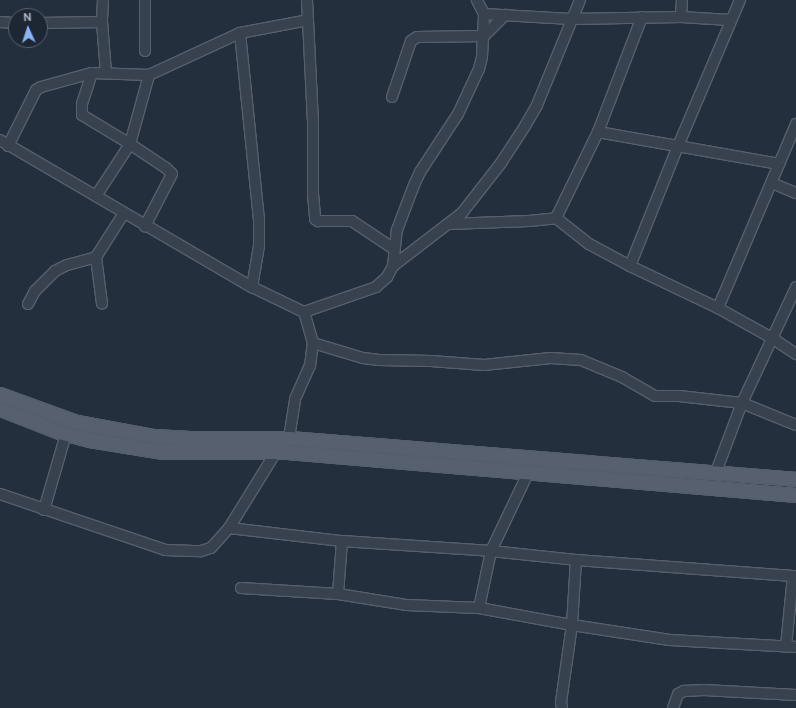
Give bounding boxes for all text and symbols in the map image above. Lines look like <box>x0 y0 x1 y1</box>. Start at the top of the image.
north arrow <box>8 8 48 48</box>
text: N <box>23 10 32 24</box>

